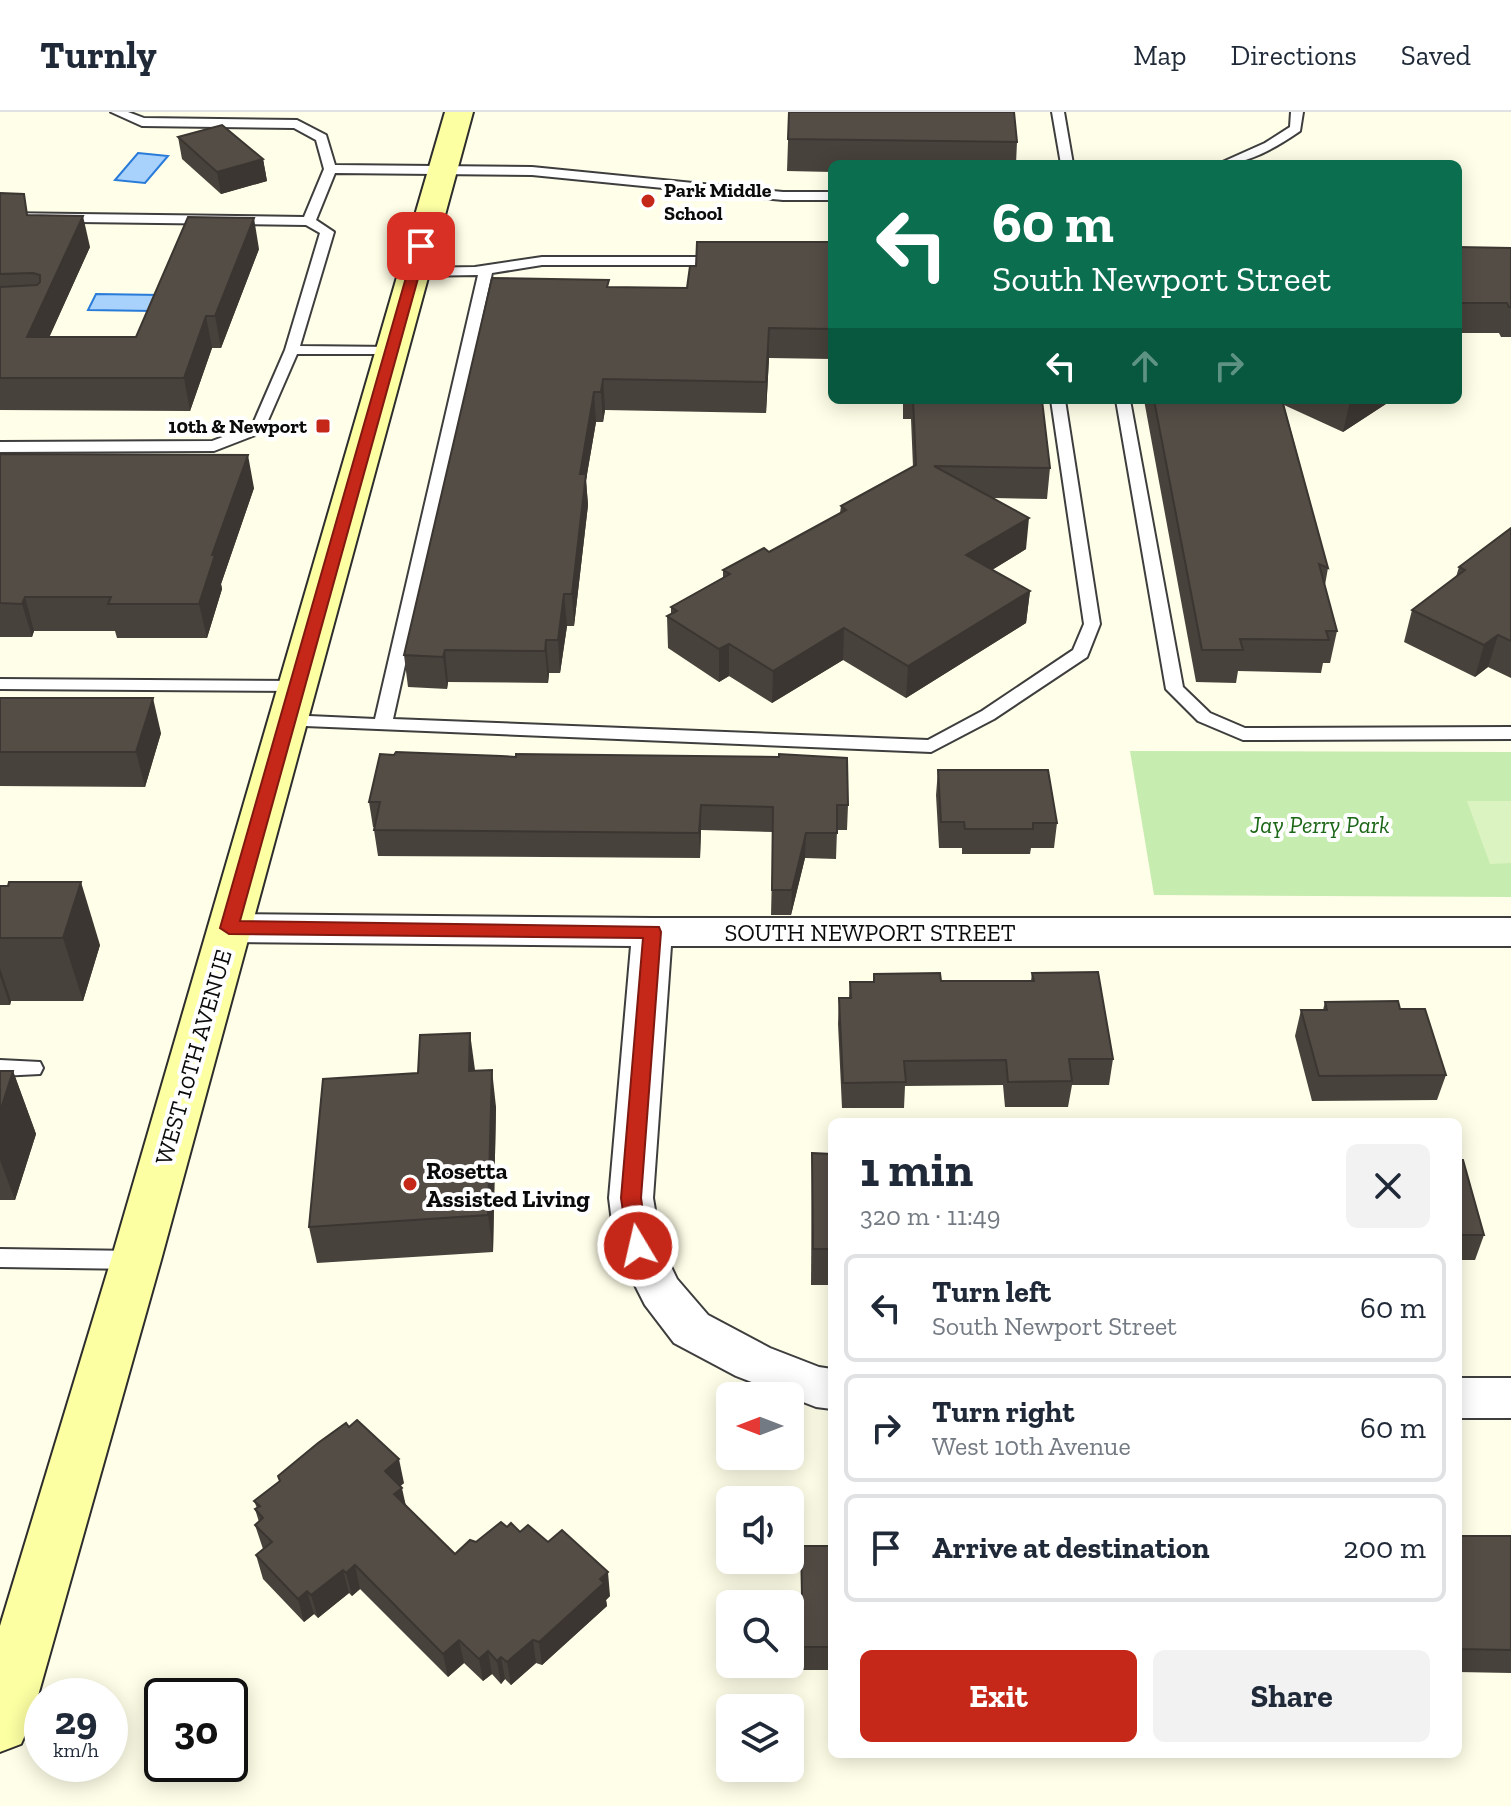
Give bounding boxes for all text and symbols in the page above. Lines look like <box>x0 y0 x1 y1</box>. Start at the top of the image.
text: Turnly <box>40 32 157 78</box>
text: Map <box>1133 39 1186 72</box>
text: Directions <box>1230 39 1357 72</box>
text: Saved <box>1401 39 1471 72</box>
place label: Park Middle School <box>664 178 772 225</box>
text: 60 m <box>992 189 1114 256</box>
marker: Park Middle School <box>639 192 657 210</box>
icon: left <box>860 192 964 296</box>
pin <box>387 212 455 280</box>
icon: arrive <box>399 224 443 268</box>
text: South Newport Street <box>992 257 1331 300</box>
icon: left <box>1039 344 1083 388</box>
icon: ahead <box>1123 344 1167 388</box>
icon: right <box>1207 344 1251 388</box>
place label: 10th & Newport <box>168 414 308 438</box>
marker: 10th & Newport <box>314 417 332 435</box>
park label: Jay Perry Park <box>1249 810 1390 839</box>
street label: SOUTH NEWPORT STREET <box>724 918 1016 947</box>
street label: WEST 10TH AVENUE <box>148 946 238 1168</box>
text: 1 min <box>860 1141 973 1198</box>
button: close <box>1346 1144 1430 1228</box>
place label: Rosetta Assisted Living <box>426 1156 590 1213</box>
marker: Rosetta Assisted Living <box>401 1175 419 1193</box>
text: 320 m · 11:49 <box>860 1200 1001 1232</box>
position arrow <box>596 1204 680 1288</box>
text: Turn left <box>932 1274 1051 1310</box>
icon: left <box>864 1286 908 1330</box>
text: 60 m <box>1360 1290 1426 1326</box>
text: South Newport Street <box>932 1310 1177 1342</box>
north arrow <box>716 1382 804 1470</box>
map controls <box>716 1382 804 1782</box>
text: Turn right <box>932 1394 1074 1430</box>
icon: right <box>864 1406 908 1450</box>
text: 60 m <box>1360 1410 1426 1446</box>
text: West 10th Avenue <box>932 1430 1131 1462</box>
button: sound <box>716 1486 804 1574</box>
icon: arrive <box>864 1526 908 1570</box>
text: Arrive at destination <box>932 1530 1209 1566</box>
text: 200 m <box>1343 1530 1426 1566</box>
button: search <box>716 1590 804 1678</box>
button: Exit <box>860 1650 1137 1742</box>
button: Share <box>1153 1650 1430 1742</box>
speed limit sign: 30 <box>144 1678 248 1782</box>
button: layers <box>716 1694 804 1782</box>
text: 29 <box>55 1696 97 1744</box>
text: km/h <box>53 1738 99 1762</box>

